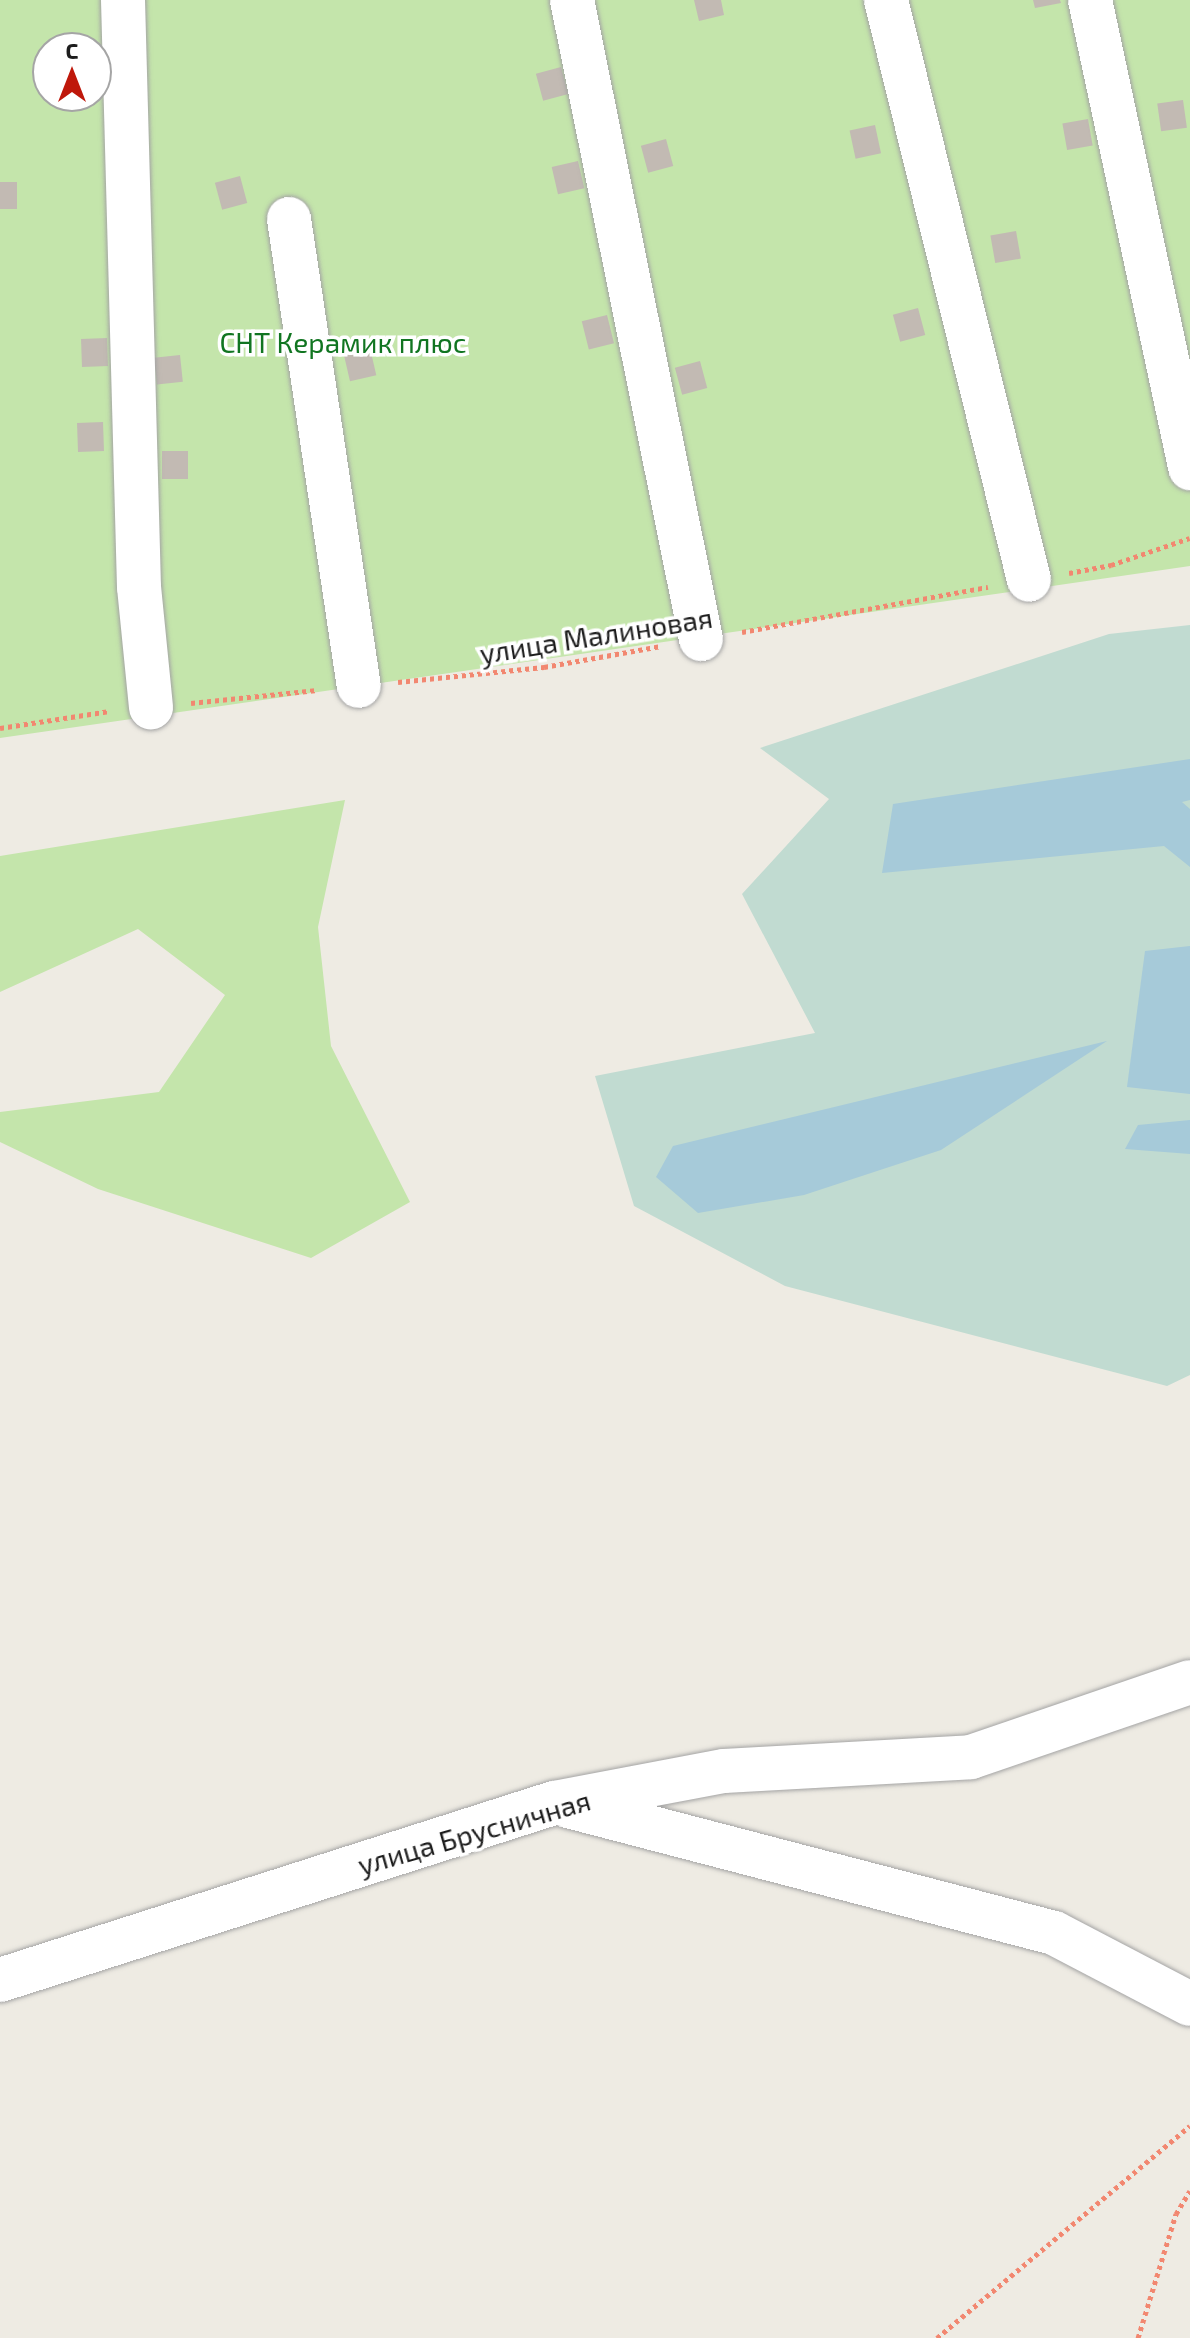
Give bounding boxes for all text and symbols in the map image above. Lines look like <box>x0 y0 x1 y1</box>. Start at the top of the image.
north arrow <box>32 32 112 112</box>
text: С <box>66 37 78 63</box>
park label: СНТ Керамик плюс <box>219 325 467 359</box>
street label: улица Малиновая <box>477 600 715 670</box>
street label: улица Брусничная <box>354 1783 594 1881</box>

